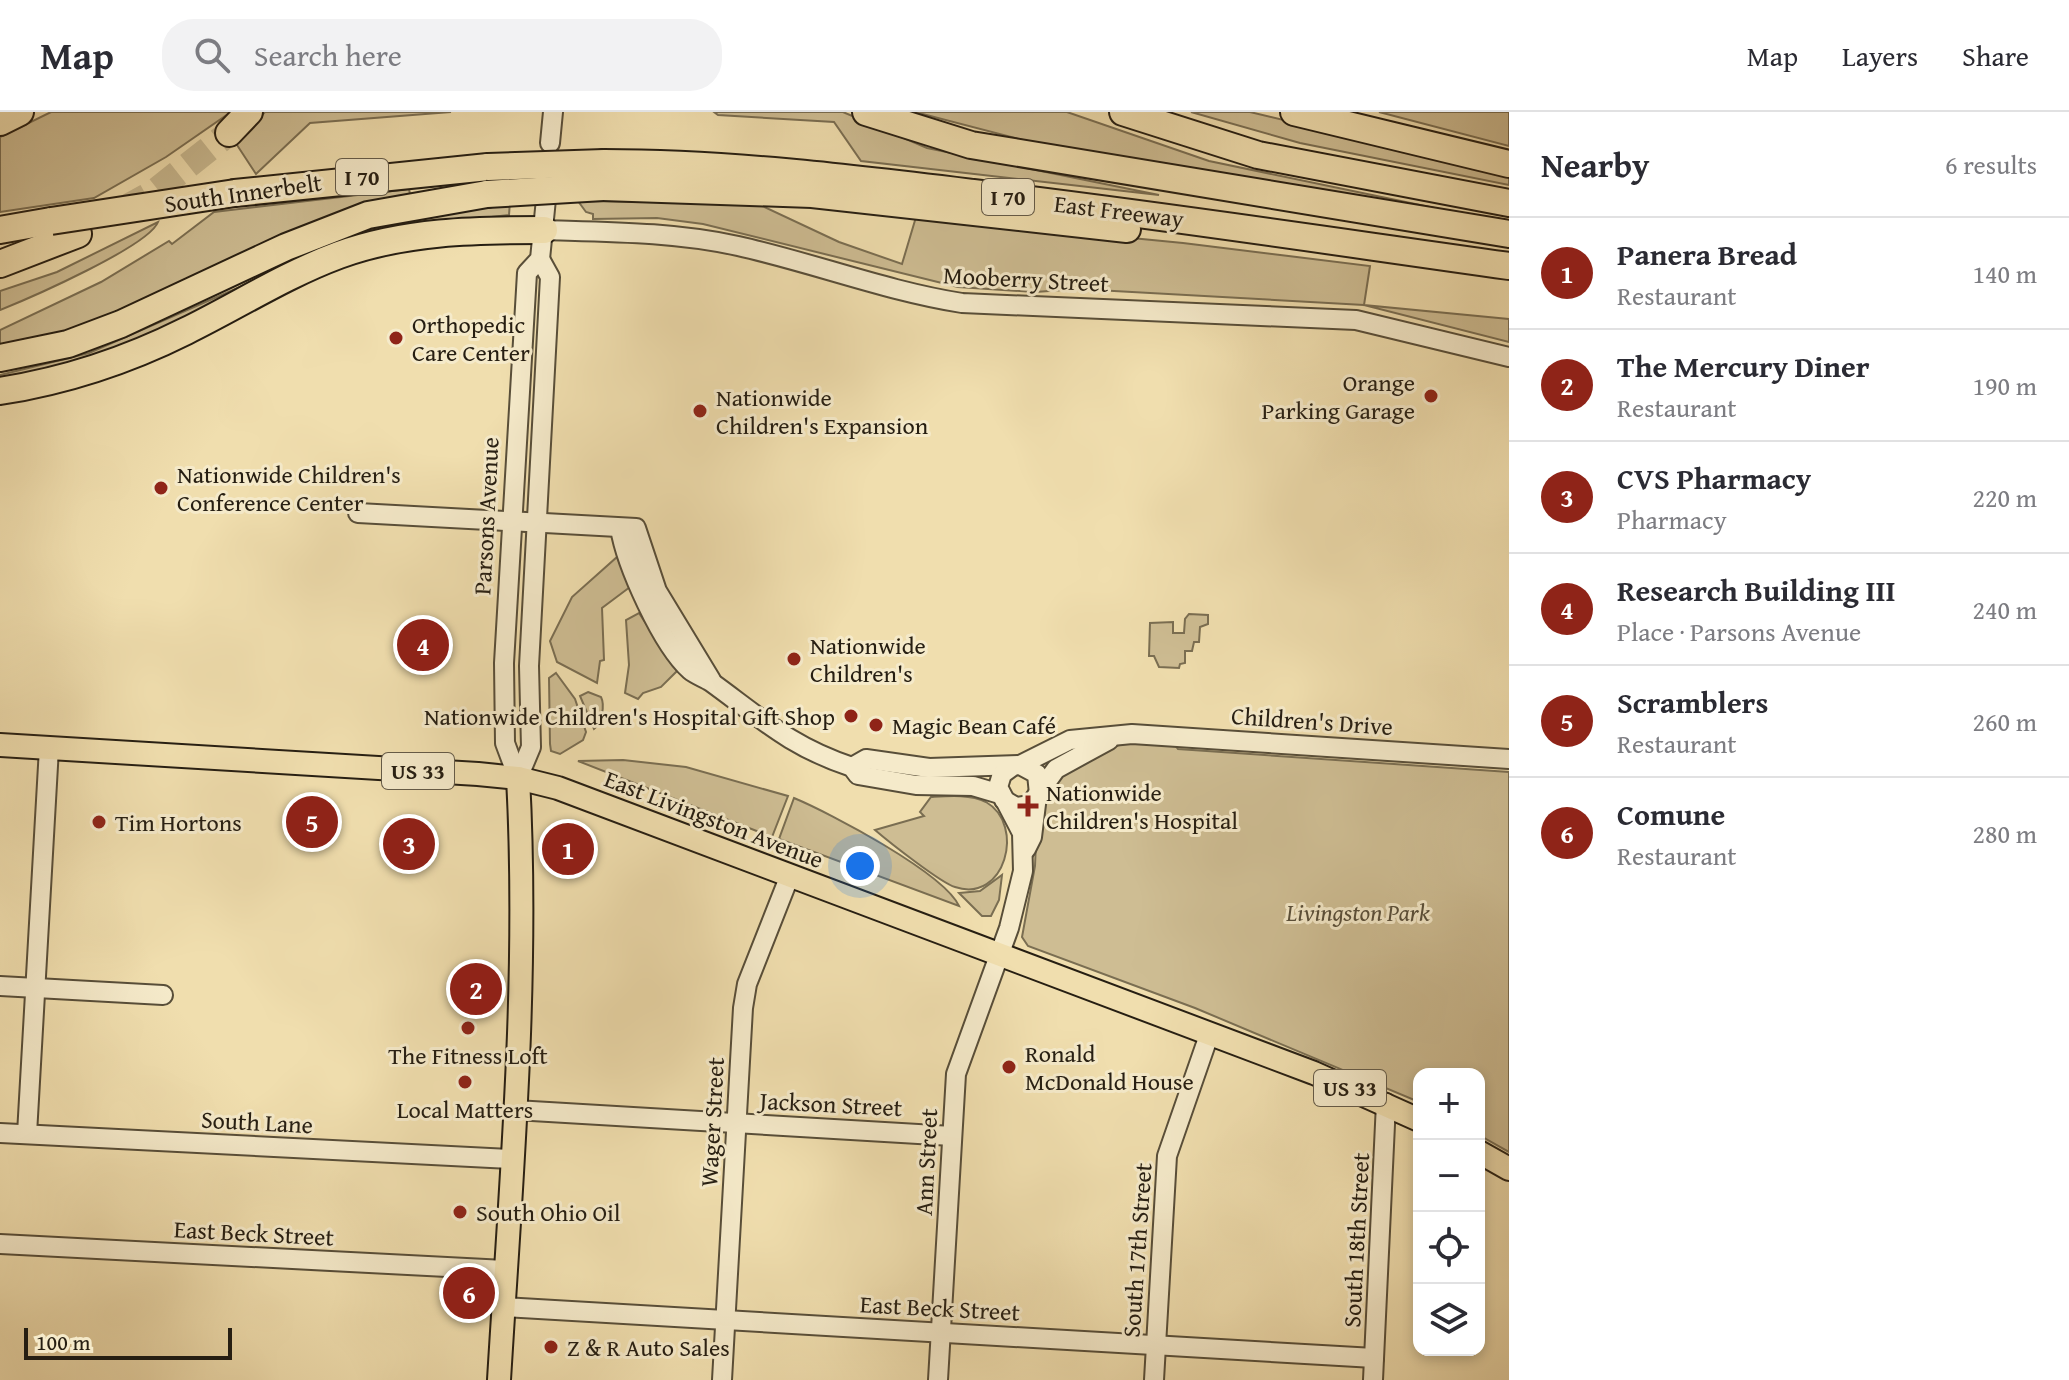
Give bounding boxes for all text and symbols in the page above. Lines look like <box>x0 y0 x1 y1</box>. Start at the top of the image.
search box <box>162 19 722 91</box>
text: Map <box>40 27 114 83</box>
icon: search <box>190 33 234 77</box>
text: Search here <box>254 33 402 77</box>
text: Map <box>1747 35 1798 76</box>
text: Layers <box>1842 35 1918 76</box>
text: Share <box>1962 35 2029 76</box>
text: Nearby <box>1541 140 1650 189</box>
text: 6 results <box>1945 145 2037 184</box>
road number: I 70 <box>336 159 388 195</box>
street label: South Innerbelt <box>162 165 324 221</box>
road number: I 70 <box>982 179 1034 215</box>
street label: East Freeway <box>1052 186 1186 236</box>
text: Panera Bread <box>1617 232 1797 276</box>
text: 1 <box>1560 254 1574 293</box>
text: 140 m <box>1972 254 2037 293</box>
street label: Mooberry Street <box>942 257 1110 301</box>
text: Restaurant <box>1617 276 1737 315</box>
place label: Orthopedic Care Center <box>412 307 530 370</box>
marker: Orthopedic Care Center <box>387 329 405 347</box>
text: The Mercury Diner <box>1617 344 1870 388</box>
place label: Orange Parking Garage <box>1262 365 1415 428</box>
text: 2 <box>1560 366 1574 405</box>
text: 190 m <box>1972 366 2037 405</box>
place label: Nationwide Children's Expansion <box>716 380 929 443</box>
marker: Orange Parking Garage <box>1422 387 1440 405</box>
text: Restaurant <box>1617 388 1737 427</box>
marker: Nationwide Children's Expansion <box>691 402 709 420</box>
street label: Parsons Avenue <box>464 436 508 596</box>
text: CVS Pharmacy <box>1617 456 1811 500</box>
place label: Nationwide Children's Conference Center <box>177 457 401 520</box>
text: 3 <box>1560 478 1574 517</box>
text: 220 m <box>1972 478 2037 517</box>
marker: Nationwide Children's Conference Center <box>152 479 170 497</box>
text: Pharmacy <box>1617 500 1727 539</box>
text: Research Building III <box>1617 568 1896 612</box>
text: 4 <box>1560 590 1574 629</box>
text: 240 m <box>1972 590 2037 629</box>
text: Place · Parsons Avenue <box>1617 612 1861 651</box>
pin: 4 <box>397 615 449 675</box>
place label: Nationwide Children's <box>810 628 926 691</box>
marker: Nationwide Children's <box>785 650 803 668</box>
text: Scramblers <box>1617 680 1768 724</box>
street label: Children's Drive <box>1230 698 1394 744</box>
place label: Nationwide Children's Hospital Gift Shop <box>424 699 835 734</box>
text: 5 <box>1560 702 1574 741</box>
text: 260 m <box>1972 702 2037 741</box>
marker: Nationwide Children's Hospital Gift Shop <box>842 707 860 725</box>
place label: Magic Bean Café <box>892 708 1056 743</box>
marker: Magic Bean Café <box>867 716 885 734</box>
text: Restaurant <box>1617 724 1737 763</box>
road number: US 33 <box>382 753 454 789</box>
street label: East Livingston Avenue <box>599 761 829 877</box>
place label: Nationwide Children's Hospital <box>1046 775 1238 838</box>
pin: 5 <box>286 792 338 852</box>
text: Comune <box>1617 792 1725 836</box>
marker: Nationwide Children's Hospital <box>1017 795 1039 817</box>
place label: Tim Hortons <box>115 805 242 840</box>
marker: Tim Hortons <box>90 813 108 831</box>
pin: 3 <box>383 814 435 874</box>
text: 6 <box>1560 814 1574 853</box>
text: 280 m <box>1972 814 2037 853</box>
pin: 1 <box>542 819 594 879</box>
text: Restaurant <box>1617 836 1737 875</box>
your location <box>840 846 880 886</box>
park label: Livingston Park <box>1285 895 1430 930</box>
pin: 2 <box>450 959 502 1019</box>
marker: The Fitness Loft <box>459 1019 477 1037</box>
place label: Ronald McDonald House <box>1025 1036 1194 1099</box>
place label: The Fitness Loft <box>388 1038 548 1073</box>
street label: Wager Street <box>691 1056 733 1188</box>
marker: Ronald McDonald House <box>1000 1058 1018 1076</box>
map controls <box>1413 1068 1485 1356</box>
button: + <box>1413 1068 1485 1140</box>
road number: US 33 <box>1314 1070 1386 1106</box>
marker: Local Matters <box>456 1073 474 1091</box>
street label: Jackson Street <box>756 1083 904 1125</box>
place label: Local Matters <box>397 1092 533 1127</box>
street label: South Lane <box>200 1102 314 1142</box>
street label: Ann Street <box>906 1107 946 1217</box>
button: − <box>1413 1140 1485 1212</box>
street label: South 18th Street <box>1334 1151 1378 1328</box>
street label: South 17th Street <box>1113 1161 1161 1339</box>
place label: South Ohio Oil <box>476 1195 621 1230</box>
marker: South Ohio Oil <box>451 1203 469 1221</box>
street label: East Beck Street <box>173 1211 335 1255</box>
button: locate <box>1413 1212 1485 1284</box>
pin: 6 <box>443 1263 495 1323</box>
button: layers <box>1413 1284 1485 1356</box>
street label: East Beck Street <box>859 1286 1021 1330</box>
scale bar <box>24 1324 232 1360</box>
text: 100 m <box>36 1326 91 1358</box>
place label: Z & R Auto Sales <box>567 1330 730 1365</box>
marker: Z & R Auto Sales <box>542 1338 560 1356</box>

